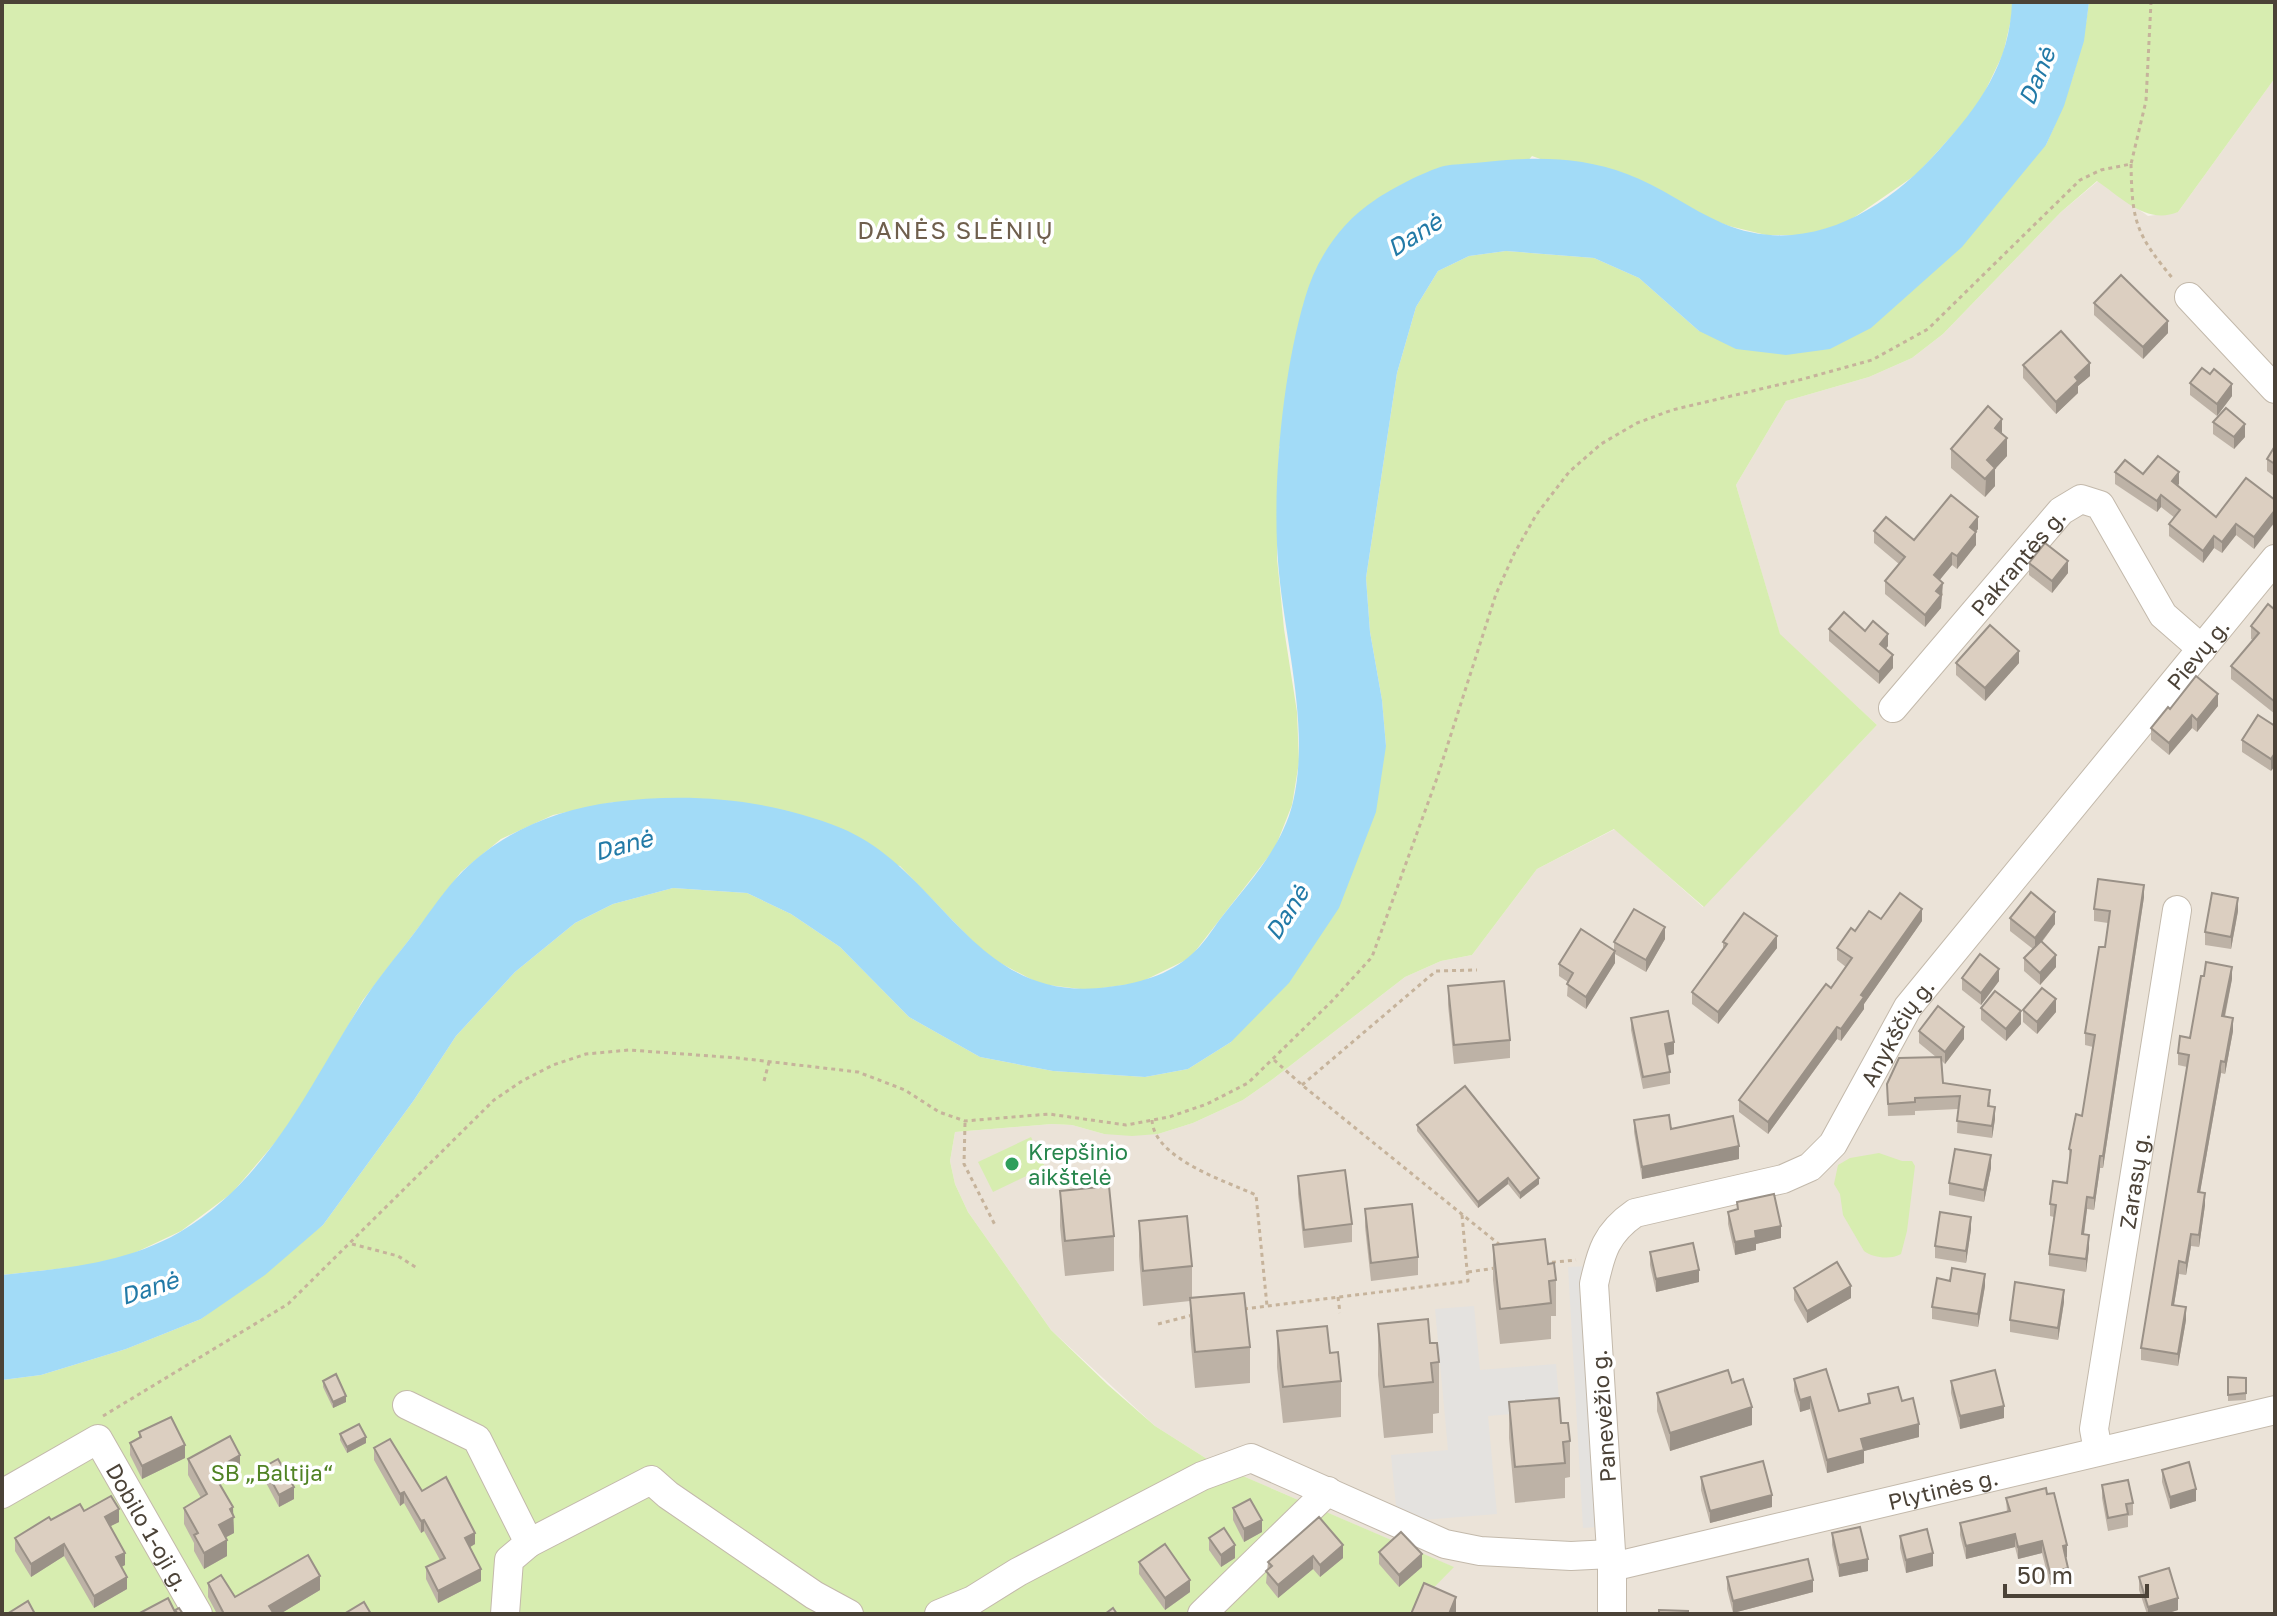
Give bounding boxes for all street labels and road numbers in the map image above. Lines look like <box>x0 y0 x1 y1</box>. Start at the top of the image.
street label: Pakrantės g. <box>1964 503 2071 621</box>
street label: Pievų g. <box>2160 613 2234 695</box>
street label: Anykščių g. <box>1854 973 1940 1091</box>
street label: Zarasų g. <box>2113 1130 2155 1231</box>
street label: Panevėžio g. <box>1585 1349 1621 1483</box>
street label: Dobilo 1-oji g. <box>101 1458 196 1596</box>
street label: Plytinės g. <box>1885 1463 2001 1515</box>

